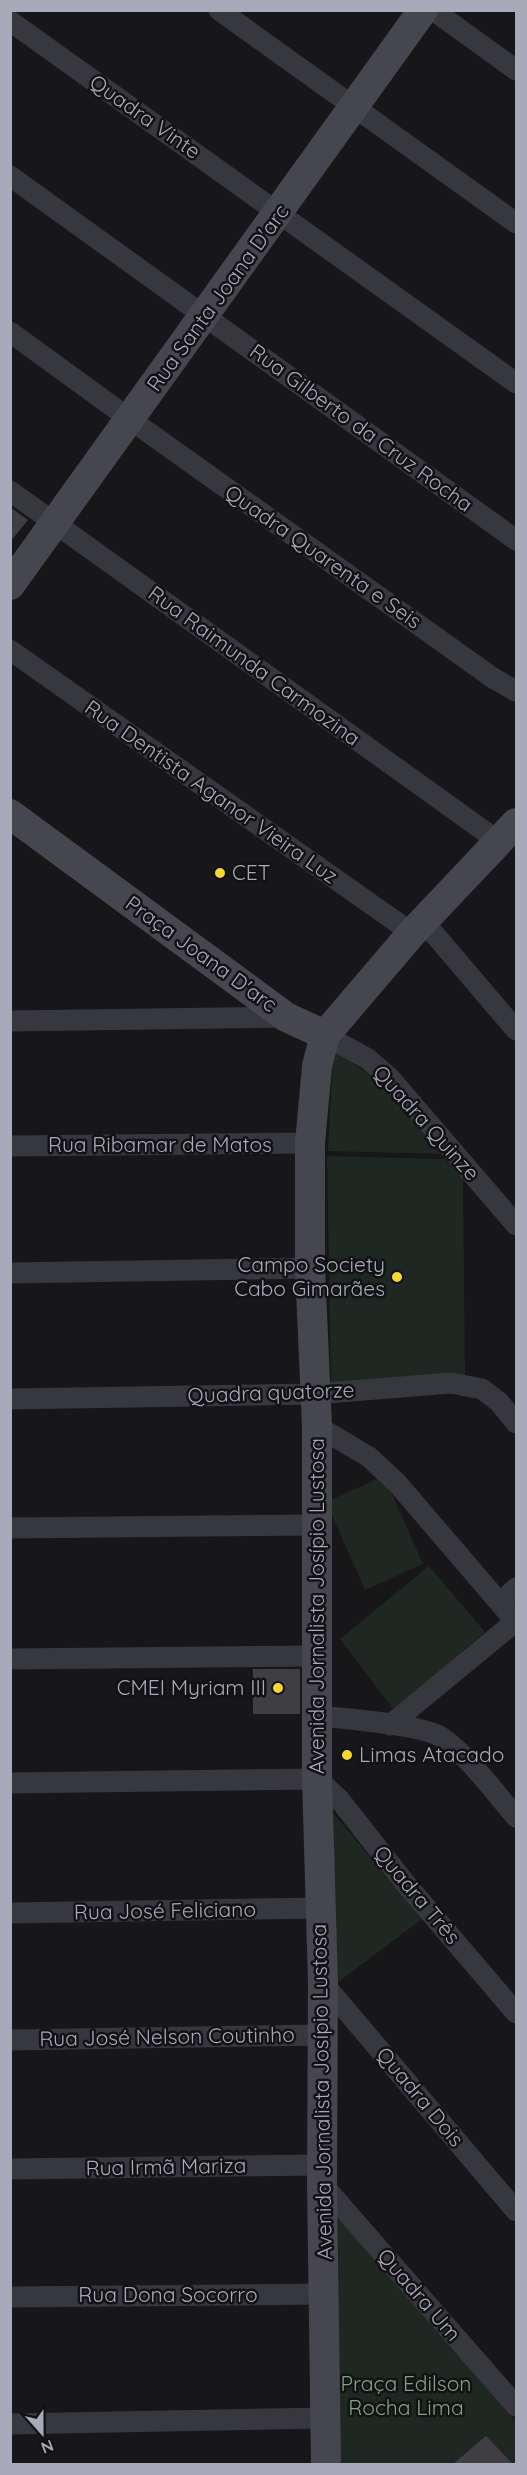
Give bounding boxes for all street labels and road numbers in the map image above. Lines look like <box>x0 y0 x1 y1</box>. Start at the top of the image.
street label: Quadra Vinte <box>85 68 206 164</box>
street label: Rua Santa Joana D'arc <box>141 199 294 396</box>
street label: Rua Gilberto da Cruz Rocha <box>245 338 478 517</box>
street label: Quadra Quarenta e Seis <box>220 478 427 634</box>
street label: Rua Raimunda Carmozina <box>144 580 366 751</box>
street label: Rua Dentista Aganor Vieira Luz <box>80 694 343 889</box>
street label: Praça Joana D'arc <box>121 890 282 1017</box>
street label: Quadra Quinze <box>368 1059 485 1185</box>
street label: Rua Ribamar de Matos <box>48 1131 272 1157</box>
street label: Quadra quatorze <box>187 1376 355 1408</box>
street label: Avenida Jornalista Josípio Lustosa <box>303 1438 329 1774</box>
street label: Quadra Três <box>369 1840 467 1949</box>
street label: Rua José Feliciano <box>74 1895 256 1925</box>
street label: Avenida Jornalista Josípio Lustosa <box>305 1924 337 2260</box>
street label: Rua José Nelson Coutinho <box>39 2021 295 2051</box>
street label: Quadra Dois <box>372 2041 470 2152</box>
street label: Rua Irmã Mariza <box>85 2152 247 2180</box>
street label: Quadra Um <box>373 2243 467 2346</box>
street label: Rua Dona Socorro <box>78 2281 258 2307</box>

